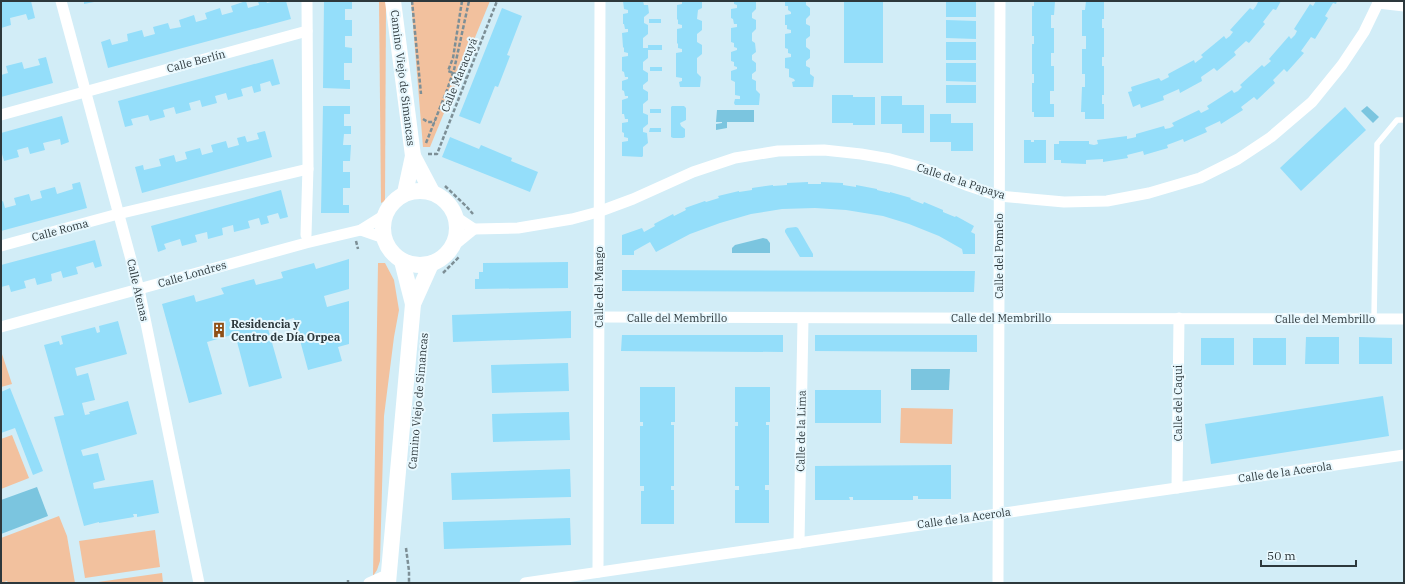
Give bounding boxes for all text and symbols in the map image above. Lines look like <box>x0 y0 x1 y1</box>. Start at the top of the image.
street label: Camino Viejo de Simancas <box>388 9 418 147</box>
street label: Calle Maracuyá <box>438 36 480 114</box>
street label: Calle Berlín <box>165 46 227 76</box>
street label: Calle de la Papaya <box>915 160 1007 202</box>
street label: Calle del Pomelo <box>992 213 1006 299</box>
street label: Calle Roma <box>30 216 90 244</box>
street label: Calle del Mango <box>592 246 606 328</box>
street label: Calle Atenas <box>124 257 152 323</box>
street label: Calle Londres <box>156 258 228 290</box>
street label: Calle del Membrillo <box>627 311 727 325</box>
street label: Calle del Membrillo <box>951 311 1051 325</box>
street label: Calle del Membrillo <box>1275 312 1375 326</box>
place label: Residencia y Centro de Día Orpea <box>231 317 340 344</box>
building icon: Residencia y Centro de Día Orpea <box>210 321 228 339</box>
street label: Camino Viejo de Simancas <box>405 332 431 470</box>
street label: Calle del Caqui <box>1171 364 1185 441</box>
street label: Calle de la Lima <box>793 390 809 472</box>
street label: Calle de la Acerola <box>1237 458 1333 486</box>
street label: Calle de la Acerola <box>916 504 1012 532</box>
scale bar <box>1261 542 1356 568</box>
text: 50 m <box>1267 548 1296 563</box>

